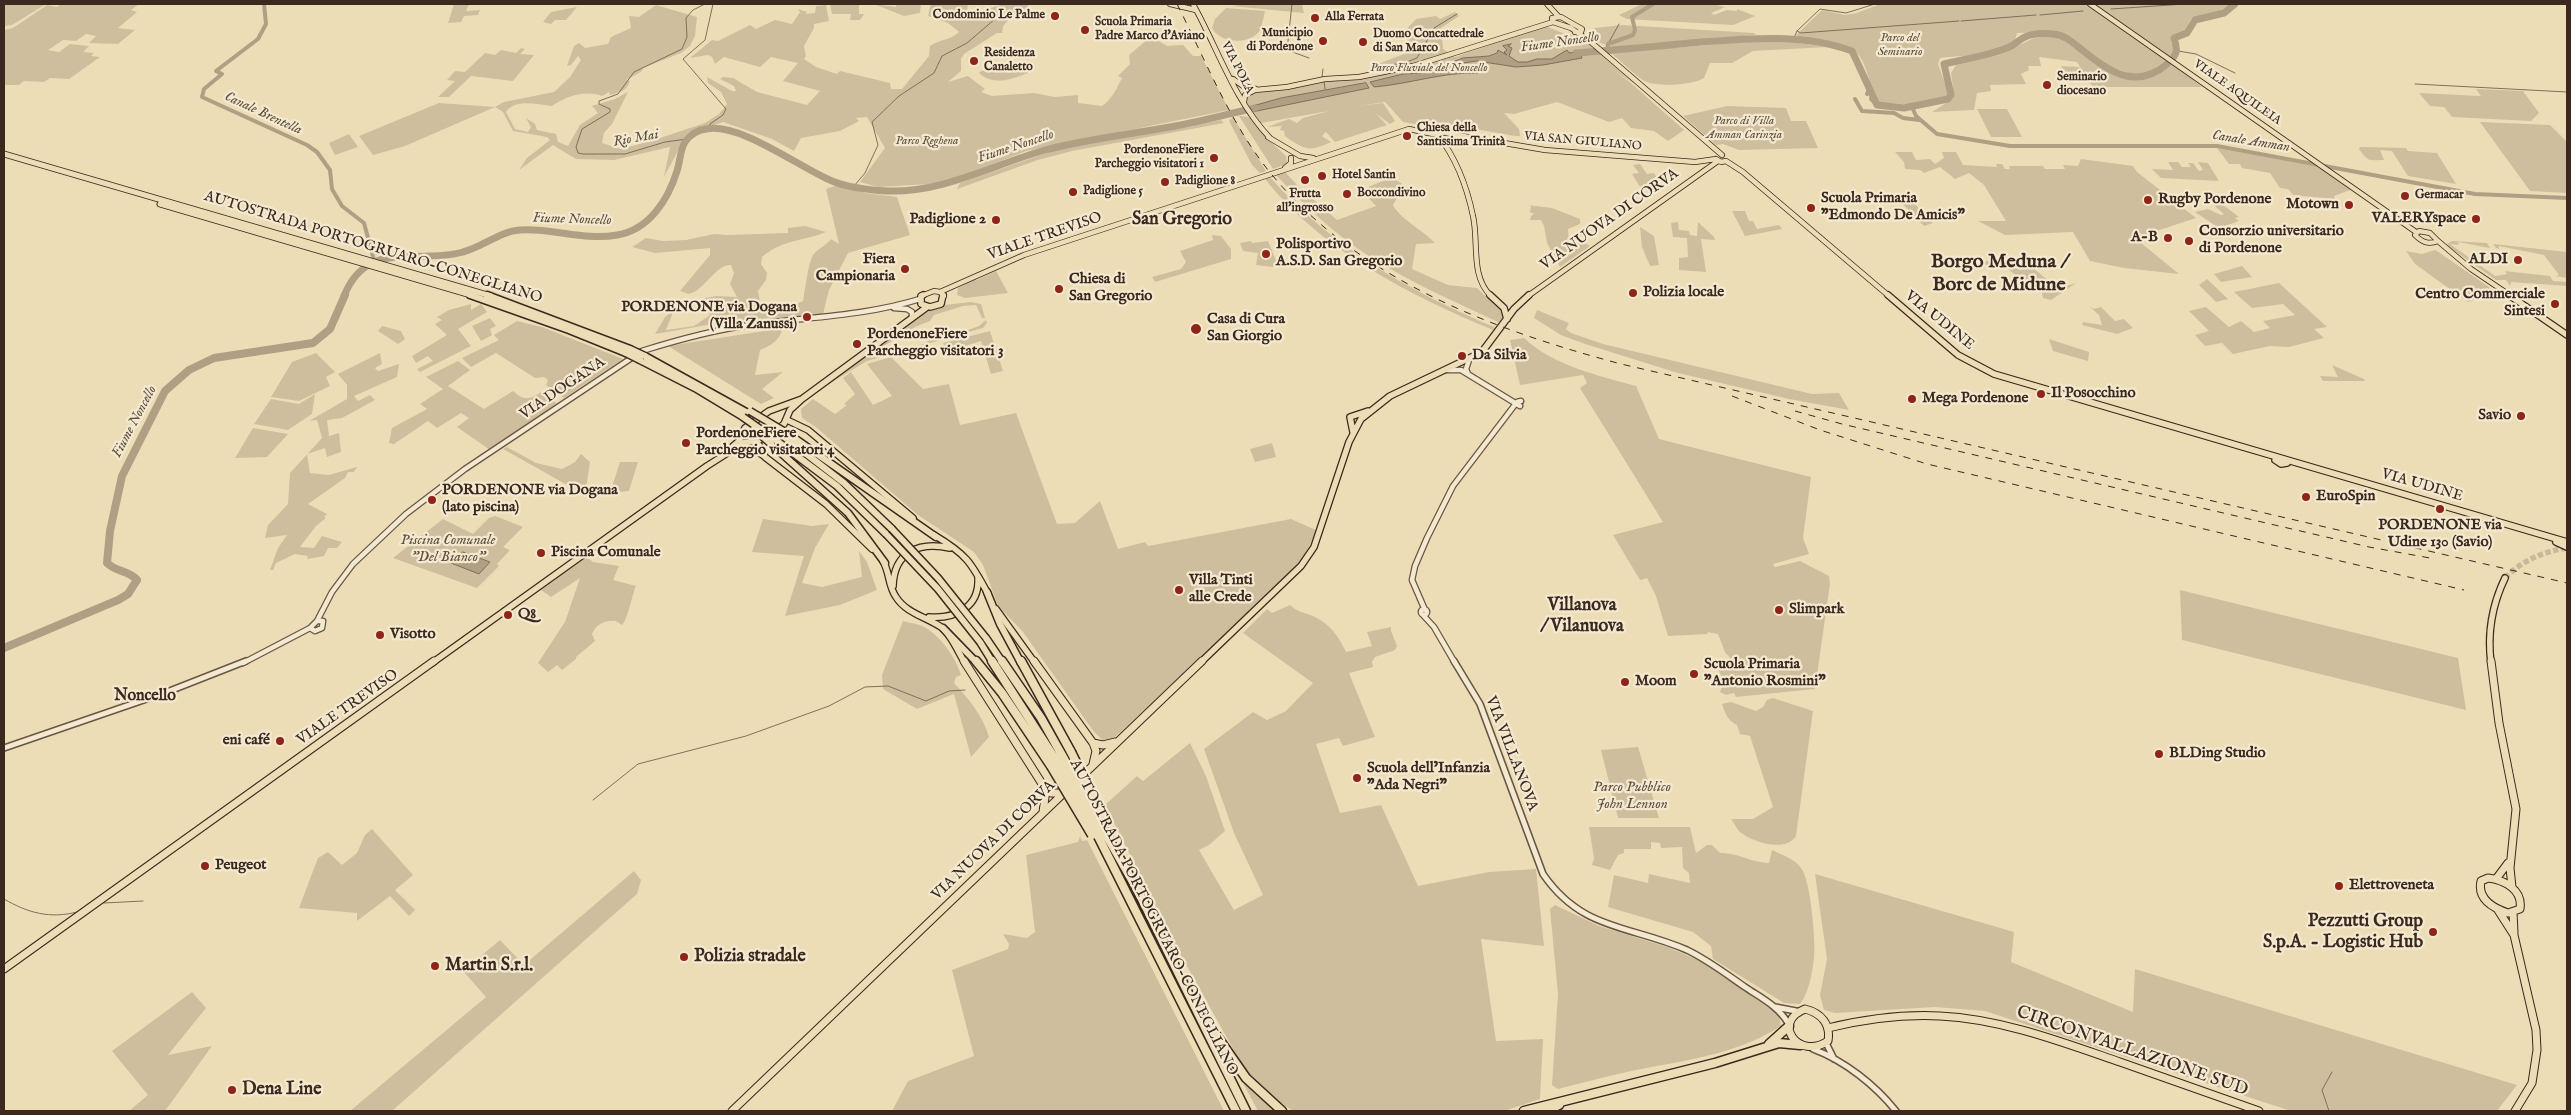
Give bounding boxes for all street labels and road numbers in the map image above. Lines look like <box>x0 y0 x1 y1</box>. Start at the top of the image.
street label: VIA POLA <box>1218 39 1256 97</box>
street label: VIALE AQUILEIA <box>2190 57 2284 129</box>
street label: VIA SAN GIULIANO <box>1524 130 1642 154</box>
street label: VIA NUOVA DI CORVA <box>1537 165 1683 275</box>
street label: AUTOSTRADA PORTOGRUARO-CONEGLIANO <box>202 188 544 308</box>
street label: VIALE TREVISO <box>986 209 1104 265</box>
street label: VIA UDINE <box>1901 288 1977 354</box>
street label: VIA DOGANA <box>517 354 609 424</box>
street label: VIA UDINE <box>2379 466 2465 506</box>
street label: VIALE TREVISO <box>294 666 402 750</box>
street label: VIA VILLANOVA <box>1481 694 1541 814</box>
street label: AUTOSTRADA PORTOGRUARO-CONEGLIANO <box>1065 757 1241 1079</box>
street label: VIA NUOVA DI CORVA <box>929 777 1059 905</box>
street label: CIRCONVALLAZIONE SUD <box>2013 1002 2251 1102</box>

